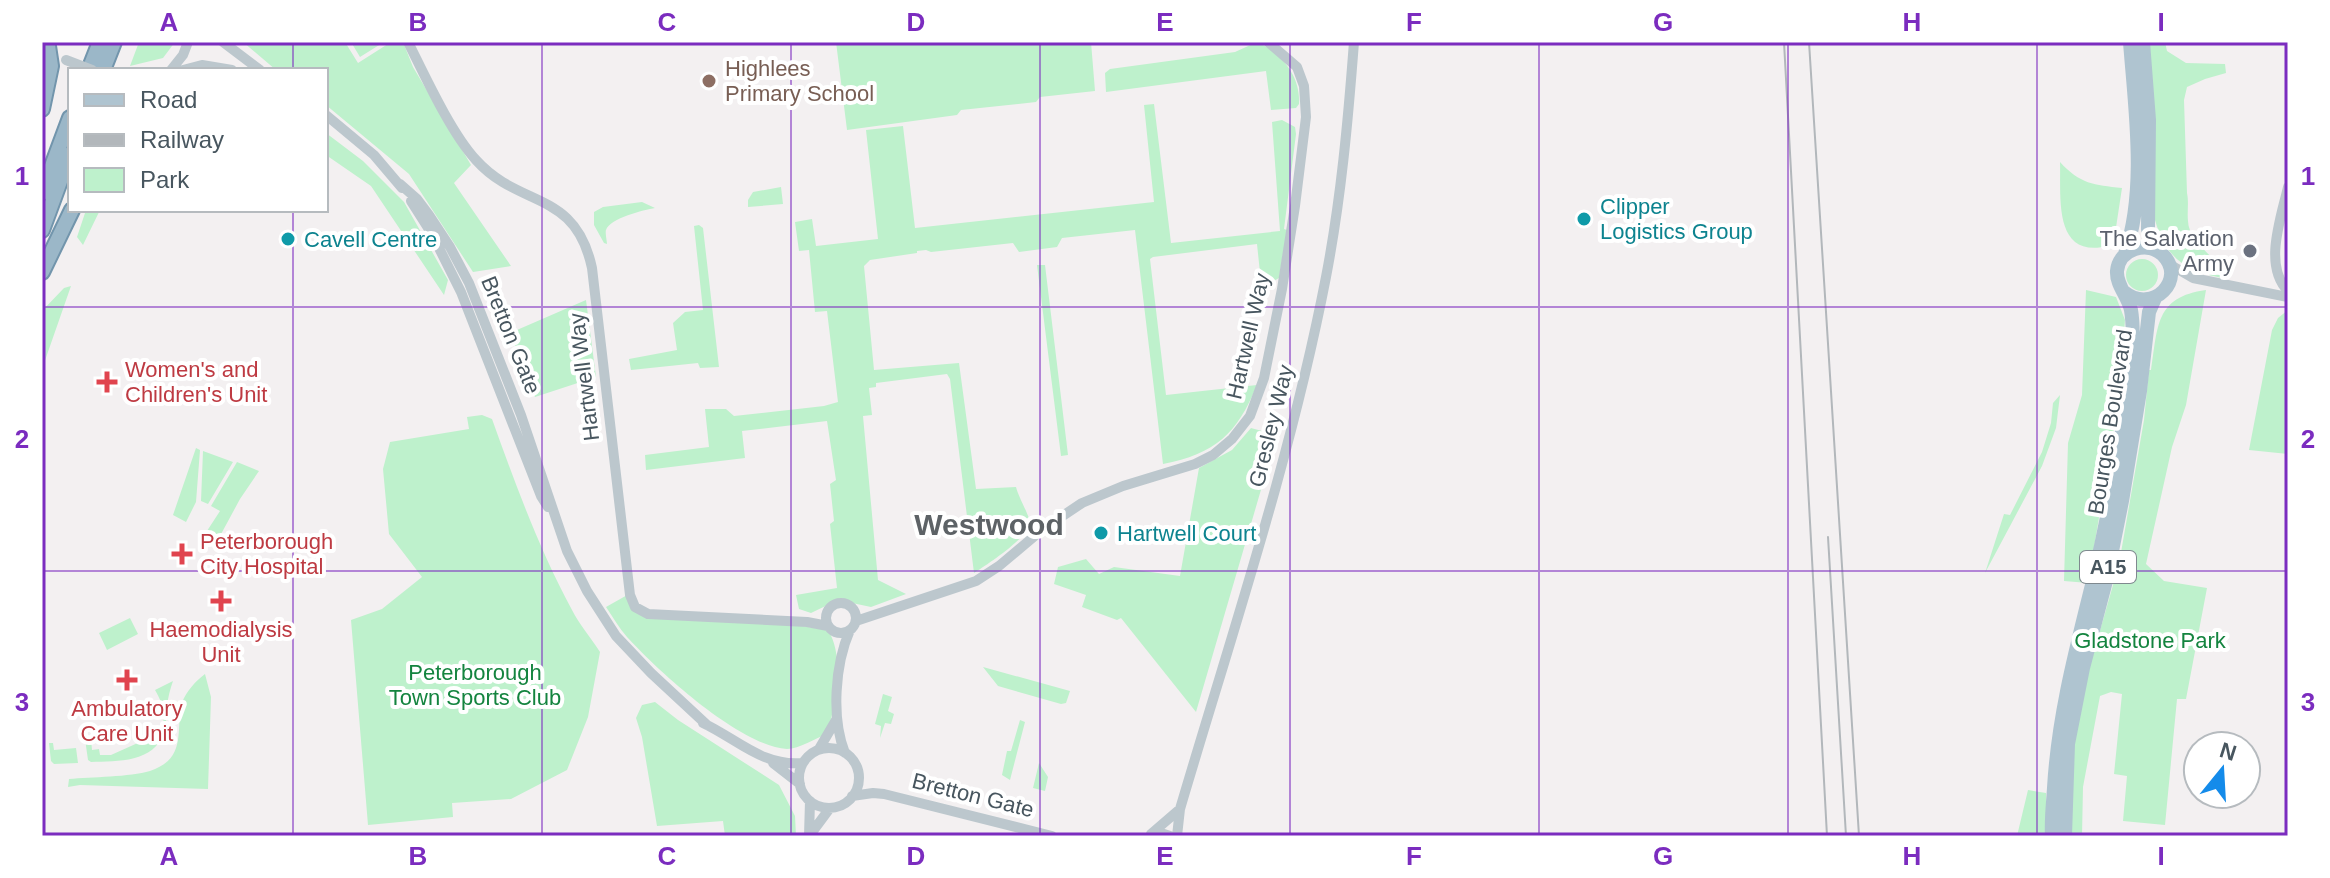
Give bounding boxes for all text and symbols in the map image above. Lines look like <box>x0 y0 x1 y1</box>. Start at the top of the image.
text: A <box>160 7 179 37</box>
text: B <box>409 7 427 37</box>
text: C <box>658 7 677 37</box>
text: D <box>907 7 925 37</box>
text: E <box>1156 7 1174 37</box>
text: F <box>1406 7 1422 37</box>
text: G <box>1653 7 1673 37</box>
text: H <box>1903 7 1921 37</box>
text: I <box>2157 7 2165 37</box>
place label: Highlees Primary School <box>725 56 874 106</box>
legend <box>68 68 328 212</box>
marker: Highlees Primary School <box>700 72 718 90</box>
text: Road <box>140 86 197 113</box>
text: Railway <box>140 126 224 153</box>
text: 1 <box>15 161 29 191</box>
text: 1 <box>2301 161 2315 191</box>
text: Park <box>140 166 190 193</box>
place label: Clipper Logistics Group <box>1600 194 1753 244</box>
marker: Clipper Logistics Group <box>1575 210 1593 228</box>
place label: The Salvation Army <box>2099 226 2234 276</box>
place label: Cavell Centre <box>304 227 437 252</box>
marker: Cavell Centre <box>279 230 297 248</box>
marker: The Salvation Army <box>2241 242 2259 260</box>
street label: Hartwell Way <box>1221 270 1275 402</box>
street label: Bretton Gate <box>476 272 546 398</box>
street label: Hartwell Way <box>564 312 604 442</box>
street label: Bourges Boulevard <box>2083 328 2137 516</box>
place label: Women's and Children's Unit <box>125 357 267 407</box>
street label: Gresley Way <box>1244 362 1298 490</box>
marker: Women's and Children's Unit <box>96 371 118 393</box>
text: 2 <box>15 424 29 454</box>
text: 2 <box>2301 424 2315 454</box>
district label: Westwood <box>914 508 1064 541</box>
place label: Hartwell Court <box>1117 521 1256 546</box>
marker: Hartwell Court <box>1092 524 1110 542</box>
place label: Peterborough City Hospital <box>200 529 333 579</box>
marker: Peterborough City Hospital <box>171 543 193 565</box>
road number: A15 <box>2080 551 2136 583</box>
marker: Haemodialysis Unit <box>210 590 232 612</box>
place label: Haemodialysis Unit <box>149 617 293 667</box>
park label: Gladstone Park <box>2074 628 2227 653</box>
park label: Peterborough Town Sports Club <box>389 660 561 710</box>
marker: Ambulatory Care Unit <box>116 669 138 691</box>
text: 3 <box>15 687 29 717</box>
text: 3 <box>2301 687 2315 717</box>
place label: Ambulatory Care Unit <box>71 696 183 746</box>
north arrow <box>2182 730 2262 810</box>
text: N <box>2217 737 2239 766</box>
street label: Bretton Gate <box>909 768 1037 822</box>
text: A <box>160 841 179 871</box>
text: B <box>409 841 427 871</box>
text: C <box>658 841 677 871</box>
text: D <box>907 841 925 871</box>
text: E <box>1156 841 1174 871</box>
text: F <box>1406 841 1422 871</box>
text: G <box>1653 841 1673 871</box>
text: H <box>1903 841 1921 871</box>
text: I <box>2157 841 2165 871</box>

